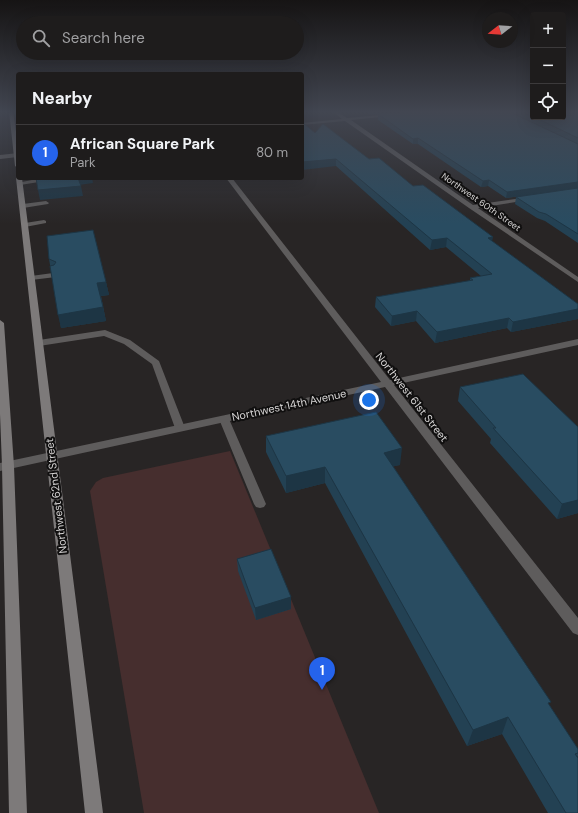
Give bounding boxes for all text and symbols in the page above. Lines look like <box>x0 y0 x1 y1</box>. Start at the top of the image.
north arrow <box>482 12 518 48</box>
map controls <box>530 12 566 120</box>
button: + <box>530 12 566 48</box>
search box <box>16 16 304 60</box>
icon: search <box>30 27 52 49</box>
text: Search here <box>62 28 145 48</box>
button: − <box>530 48 566 84</box>
button: locate <box>530 84 566 120</box>
text: Nearby <box>32 87 92 109</box>
text: African Square Park <box>70 134 215 154</box>
text: 1 <box>43 144 47 161</box>
text: 80 m <box>256 144 288 161</box>
text: Park <box>70 154 96 171</box>
street label: Northwest 60th Street <box>439 170 523 234</box>
street label: Northwest 61st Street <box>373 349 451 445</box>
street label: Northwest 14th Avenue <box>230 386 348 424</box>
your location <box>359 390 379 410</box>
street label: Northwest 62nd Street <box>42 438 70 554</box>
pin: 1 <box>309 657 335 690</box>

